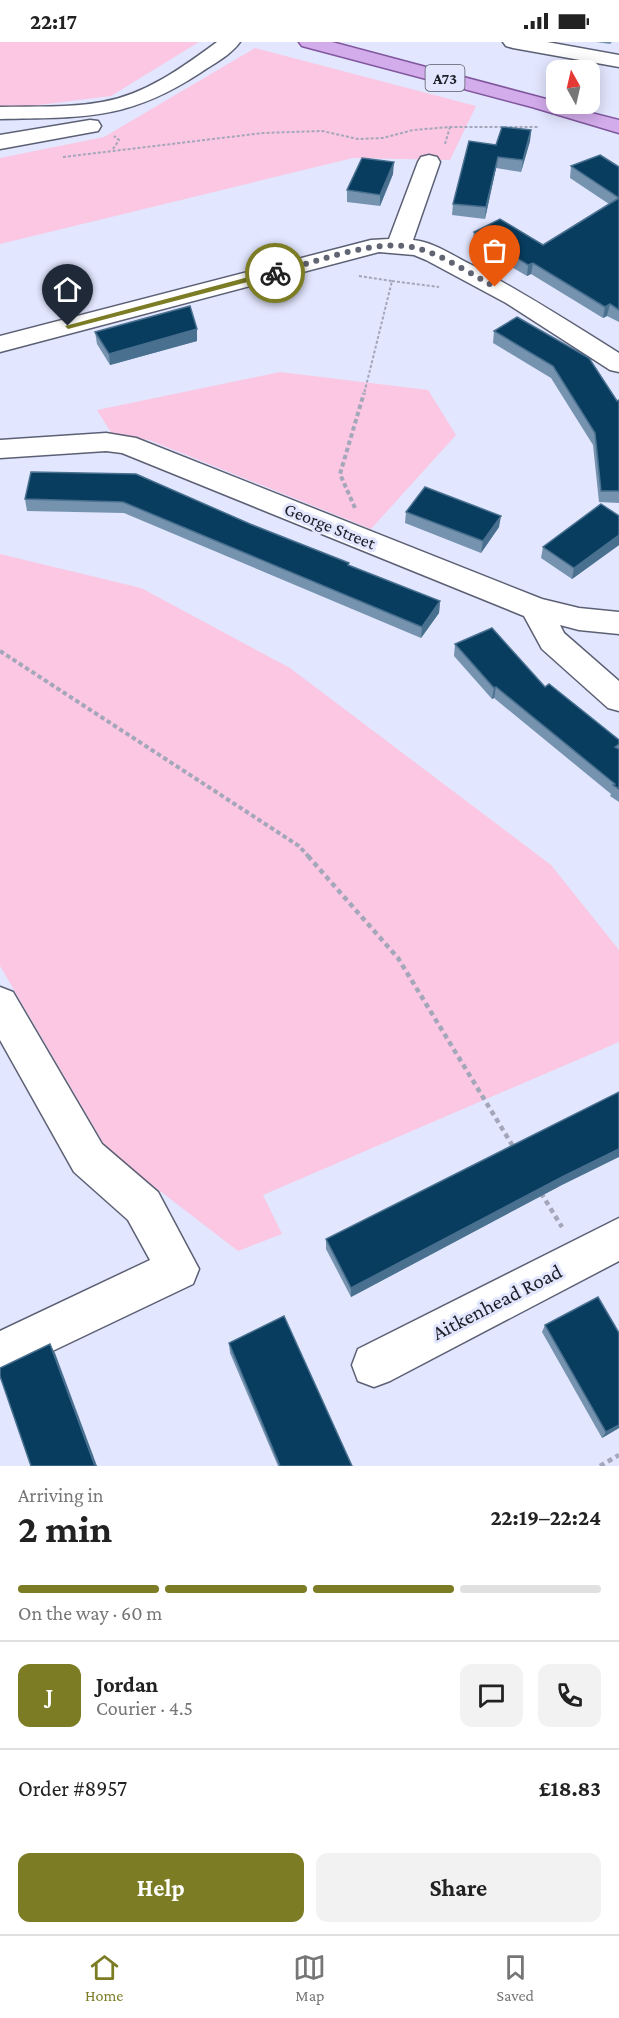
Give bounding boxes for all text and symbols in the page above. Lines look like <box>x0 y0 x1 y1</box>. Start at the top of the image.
text: 22:17 <box>30 9 77 34</box>
north arrow <box>546 60 600 114</box>
map controls <box>546 60 600 114</box>
road number: A73 <box>426 65 464 91</box>
pin <box>469 225 520 287</box>
icon: bag <box>478 234 511 267</box>
courier <box>245 243 305 303</box>
icon: bike <box>259 257 292 290</box>
pin <box>42 264 93 326</box>
icon: home <box>51 273 84 306</box>
street label: George Street <box>282 499 379 554</box>
street label: Aitkenhead Road <box>428 1259 566 1345</box>
text: Arriving in <box>18 1484 103 1506</box>
text: 22:19–22:24 <box>490 1505 601 1530</box>
text: 2 min <box>18 1507 112 1550</box>
text: On the way · 60 m <box>18 1602 162 1624</box>
button: chat <box>460 1664 523 1727</box>
button: phone <box>538 1664 601 1727</box>
text: Jordan <box>96 1672 158 1697</box>
text: J <box>46 1683 53 1708</box>
text: Courier · 4.5 <box>96 1697 193 1719</box>
text: Order #8957 <box>18 1776 127 1801</box>
text: £18.83 <box>539 1776 601 1801</box>
button: Help <box>18 1853 304 1922</box>
button: Share <box>316 1853 601 1922</box>
tab: Home <box>85 1951 123 2004</box>
tab: Map <box>293 1951 326 2004</box>
tab: Saved <box>496 1951 534 2004</box>

